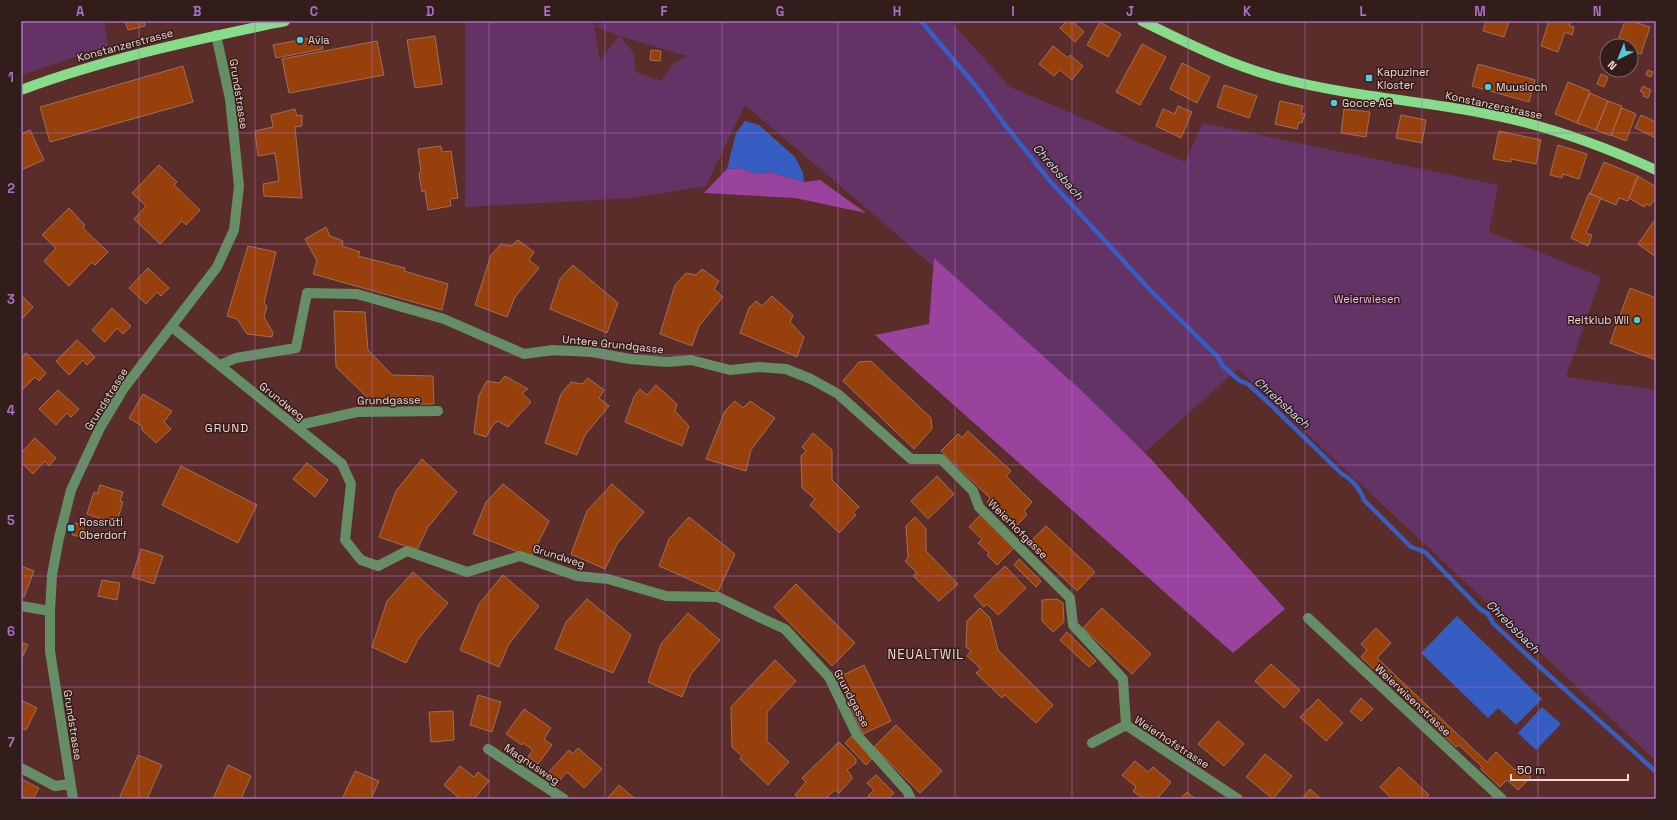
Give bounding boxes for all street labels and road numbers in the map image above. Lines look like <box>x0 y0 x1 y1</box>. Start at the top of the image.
street label: Konstanzerstrasse <box>75 25 175 65</box>
street label: Grundstrasse <box>227 58 251 130</box>
street label: Konstanzerstrasse <box>1444 88 1544 122</box>
street label: Untere Grundgasse <box>562 332 664 356</box>
street label: Grundstrasse <box>81 365 131 433</box>
street label: Grundweg <box>256 379 308 423</box>
street label: Grundgasse <box>357 392 421 408</box>
street label: Weierhofgasse <box>985 496 1051 562</box>
street label: Grundweg <box>531 541 587 571</box>
street label: Weierwisenstrasse <box>1372 661 1454 739</box>
street label: Grundgasse <box>831 667 873 729</box>
street label: Grundstrasse <box>61 689 85 761</box>
street label: Weierhofstrasse <box>1132 713 1212 771</box>
street label: Magnusweg <box>502 740 562 788</box>

